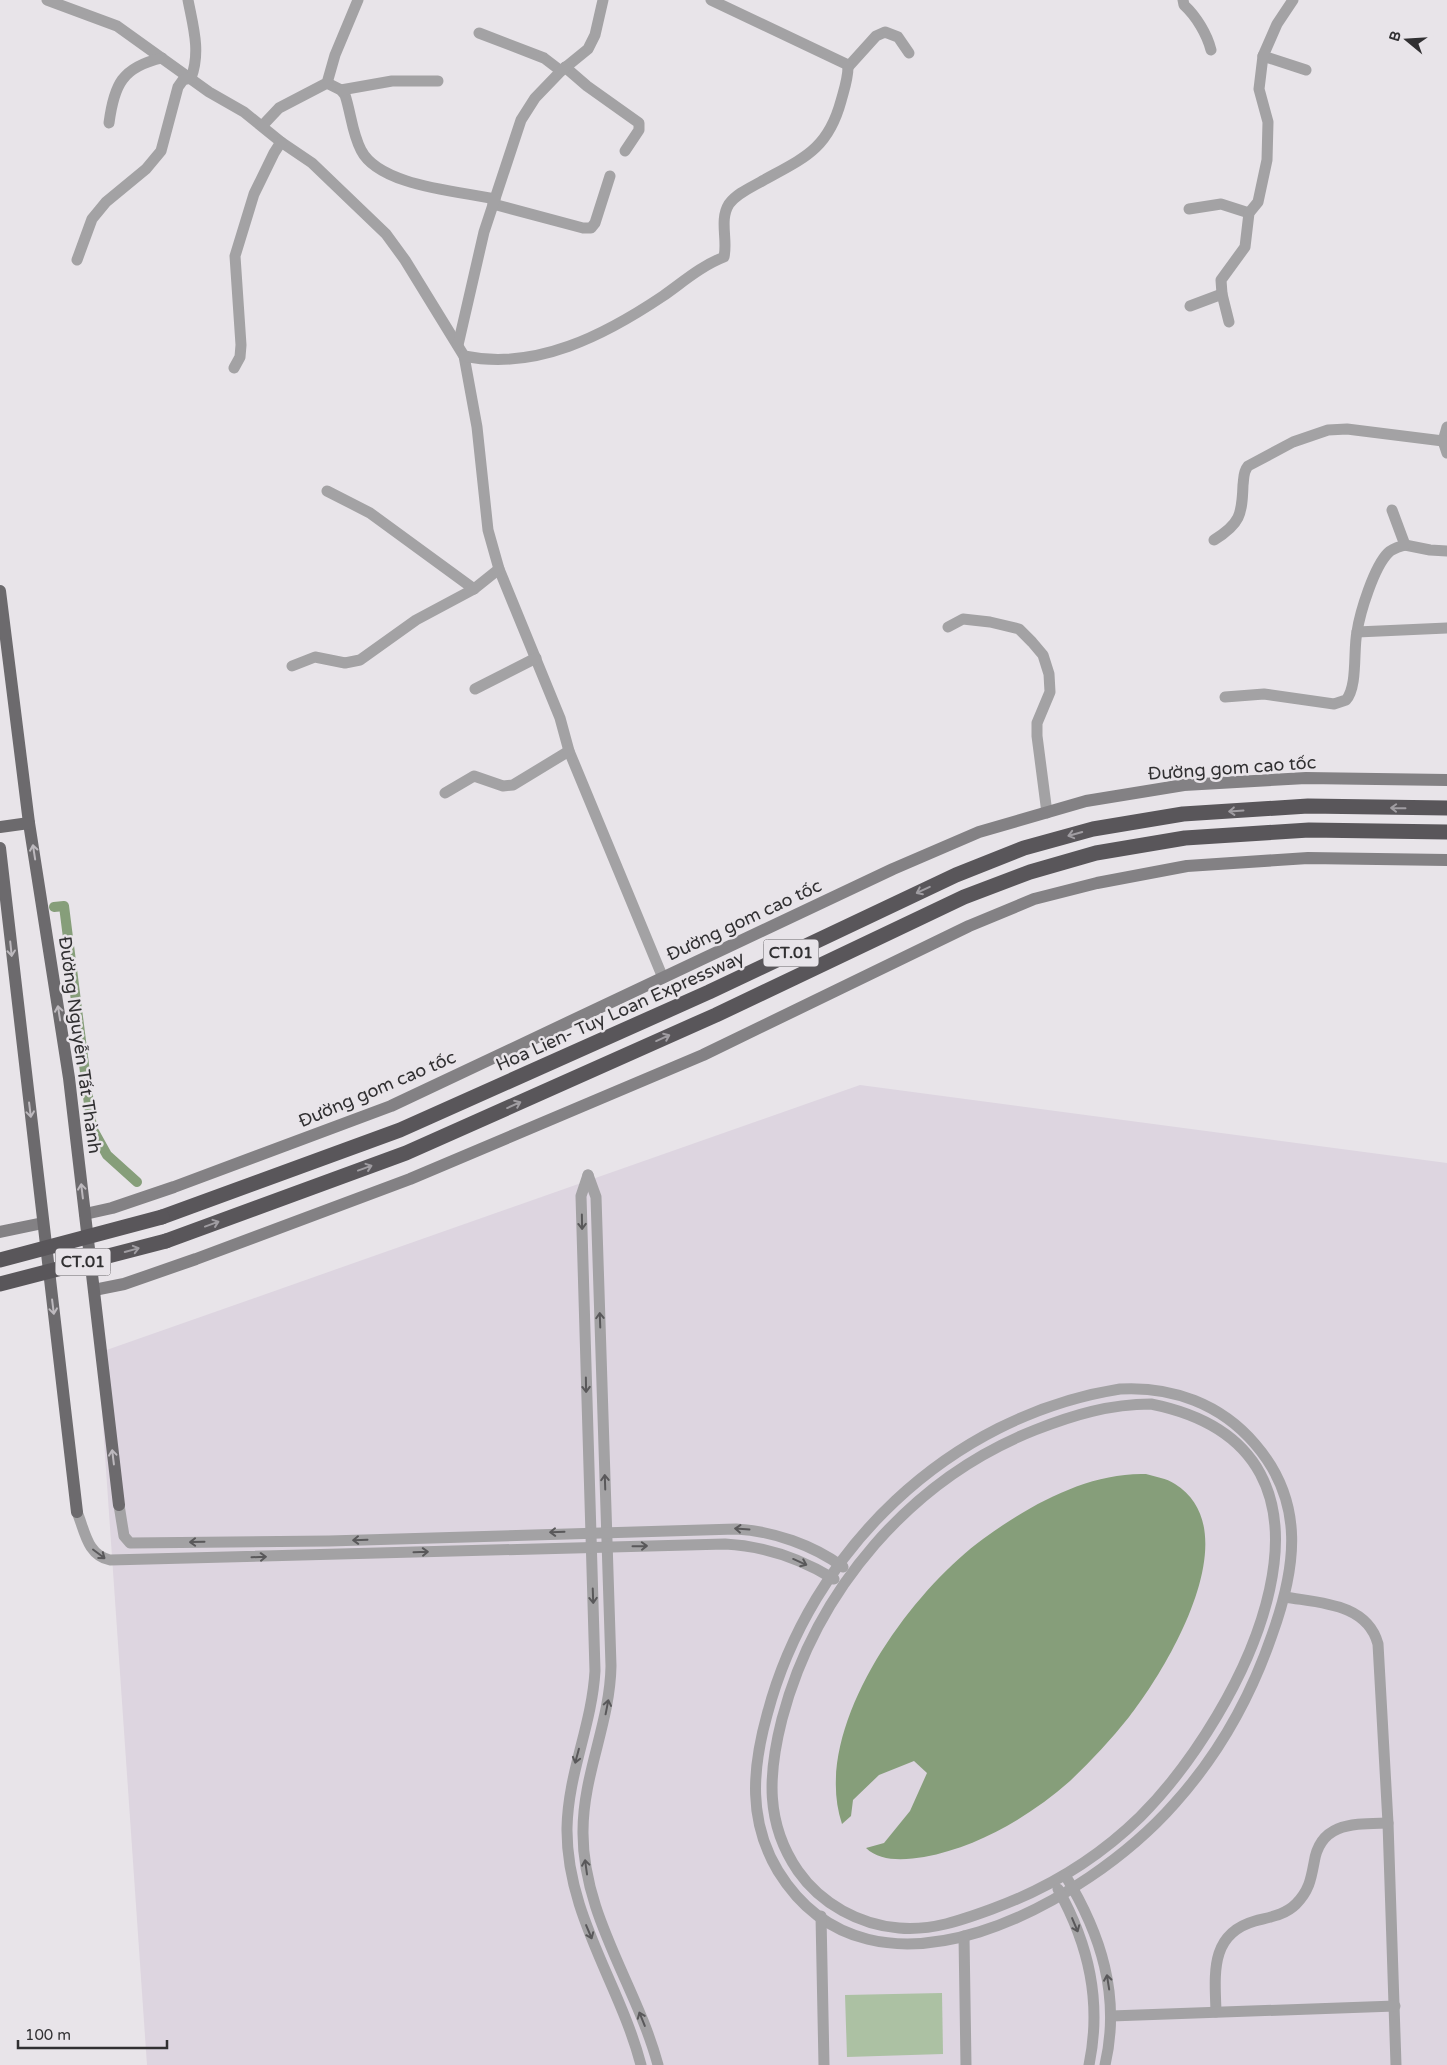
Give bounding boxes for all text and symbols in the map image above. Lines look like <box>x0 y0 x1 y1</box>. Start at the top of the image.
north arrow <box>1382 15 1432 65</box>
text: B <box>1386 29 1405 43</box>
street label: Đường gom cao tốc <box>1147 751 1317 785</box>
one-way arrow <box>1391 803 1407 812</box>
one-way arrow <box>1228 806 1244 815</box>
one-way arrow <box>1068 829 1084 839</box>
one-way arrow <box>29 845 39 861</box>
street label: Đường gom cao tốc <box>663 874 825 966</box>
one-way arrow <box>916 886 931 895</box>
street label: Đường Nguyễn Tất Thành <box>54 935 106 1155</box>
road number: CT.01 <box>764 940 818 966</box>
one-way arrow <box>6 941 16 957</box>
street label: Hoa Lien- Tuy Loan Expressway <box>492 946 748 1076</box>
one-way arrow <box>54 1005 64 1021</box>
one-way arrow <box>655 1033 670 1043</box>
street label: Đường gom cao tốc <box>295 1046 459 1132</box>
one-way arrow <box>506 1099 521 1109</box>
one-way arrow <box>25 1102 35 1118</box>
one-way arrow <box>356 1163 372 1172</box>
one-way arrow <box>77 1184 87 1200</box>
one-way arrow <box>577 1214 586 1230</box>
one-way arrow <box>204 1219 219 1228</box>
one-way arrow <box>123 1244 139 1254</box>
road number: CT.01 <box>56 1248 110 1276</box>
one-way arrow <box>48 1298 58 1314</box>
one-way arrow <box>595 1312 605 1328</box>
one-way arrow <box>581 1376 591 1392</box>
one-way arrow <box>108 1449 118 1465</box>
one-way arrow <box>600 1475 609 1491</box>
one-way arrow <box>734 1525 750 1534</box>
one-way arrow <box>550 1528 566 1537</box>
one-way arrow <box>352 1535 368 1544</box>
one-way arrow <box>190 1537 206 1547</box>
one-way arrow <box>631 1541 647 1551</box>
one-way arrow <box>413 1547 429 1557</box>
one-way arrow <box>92 1548 105 1559</box>
one-way arrow <box>251 1552 267 1561</box>
one-way arrow <box>792 1557 807 1567</box>
one-way arrow <box>588 1587 598 1603</box>
one-way arrow <box>603 1700 613 1716</box>
one-way arrow <box>572 1748 582 1764</box>
one-way arrow <box>581 1859 591 1875</box>
one-way arrow <box>1071 1917 1081 1932</box>
one-way arrow <box>585 1924 594 1939</box>
one-way arrow <box>1103 1974 1113 1990</box>
one-way arrow <box>637 2012 646 2027</box>
scale bar <box>18 2018 166 2050</box>
text: 100 m <box>25 2026 71 2044</box>

